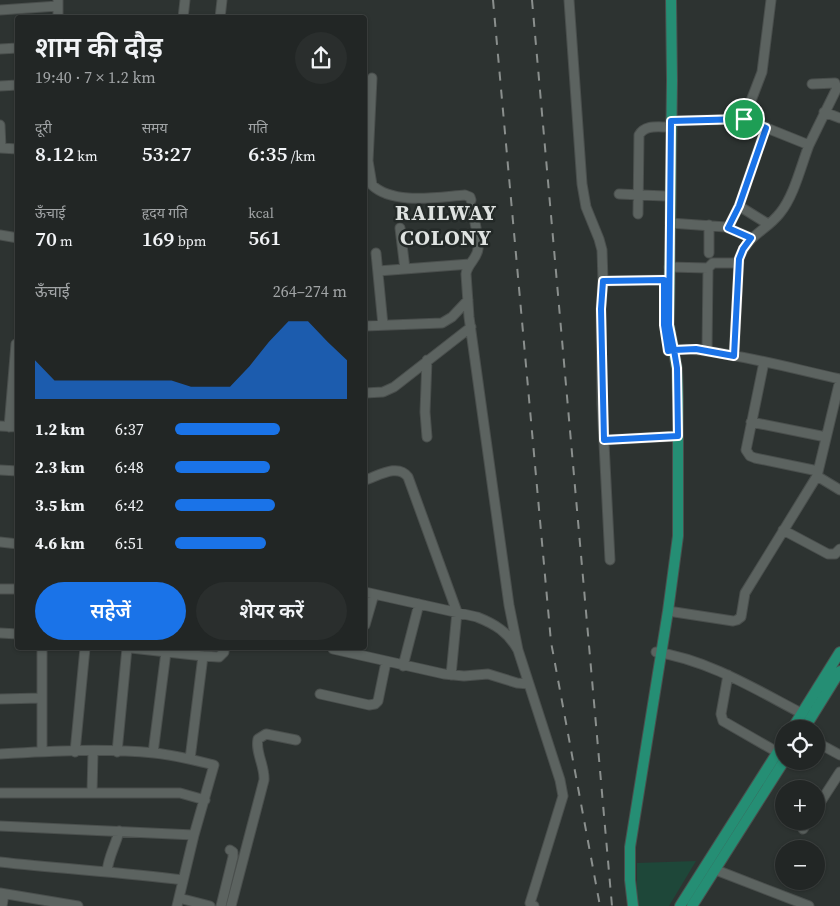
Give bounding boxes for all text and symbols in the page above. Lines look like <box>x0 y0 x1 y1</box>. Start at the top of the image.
text: शाम की दौड़ <box>35 28 163 66</box>
button: share <box>295 32 347 84</box>
text: 19:40 · 7 × 1.2 km <box>35 66 156 88</box>
pin <box>723 98 765 140</box>
icon: arrive <box>730 105 758 133</box>
text: दूरी <box>35 118 52 138</box>
text: समय <box>142 118 168 138</box>
text: गति <box>248 118 268 138</box>
text: 8.12 <box>35 139 74 168</box>
text: 53:27 <box>142 139 192 168</box>
text: 6:35 <box>248 139 287 168</box>
text: km <box>74 146 98 166</box>
text: /km <box>287 146 316 166</box>
district label: RAILWAY COLONY <box>395 197 497 252</box>
text: ऊँचाई <box>35 203 65 223</box>
text: हृदय गति <box>142 203 188 223</box>
text: kcal <box>248 203 274 223</box>
text: 561 <box>248 223 281 252</box>
text: 70 <box>35 224 57 253</box>
text: 169 <box>142 224 174 253</box>
text: m <box>57 231 73 251</box>
text: bpm <box>174 231 206 251</box>
text: ऊँचाई <box>35 280 70 302</box>
text: 264–274 m <box>273 280 347 302</box>
text: 1.2 km <box>35 418 85 440</box>
text: 6:37 <box>115 418 144 440</box>
text: 2.3 km <box>35 456 85 478</box>
text: 6:48 <box>115 456 144 478</box>
text: 3.5 km <box>35 494 85 516</box>
text: 6:42 <box>115 494 144 516</box>
text: 4.6 km <box>35 532 85 554</box>
text: 6:51 <box>115 532 144 554</box>
button: सहेजें <box>35 582 186 640</box>
button: शेयर करें <box>196 582 347 640</box>
map controls <box>775 720 825 890</box>
button: locate <box>775 720 825 770</box>
button: + <box>775 780 825 830</box>
button: − <box>775 840 825 890</box>

